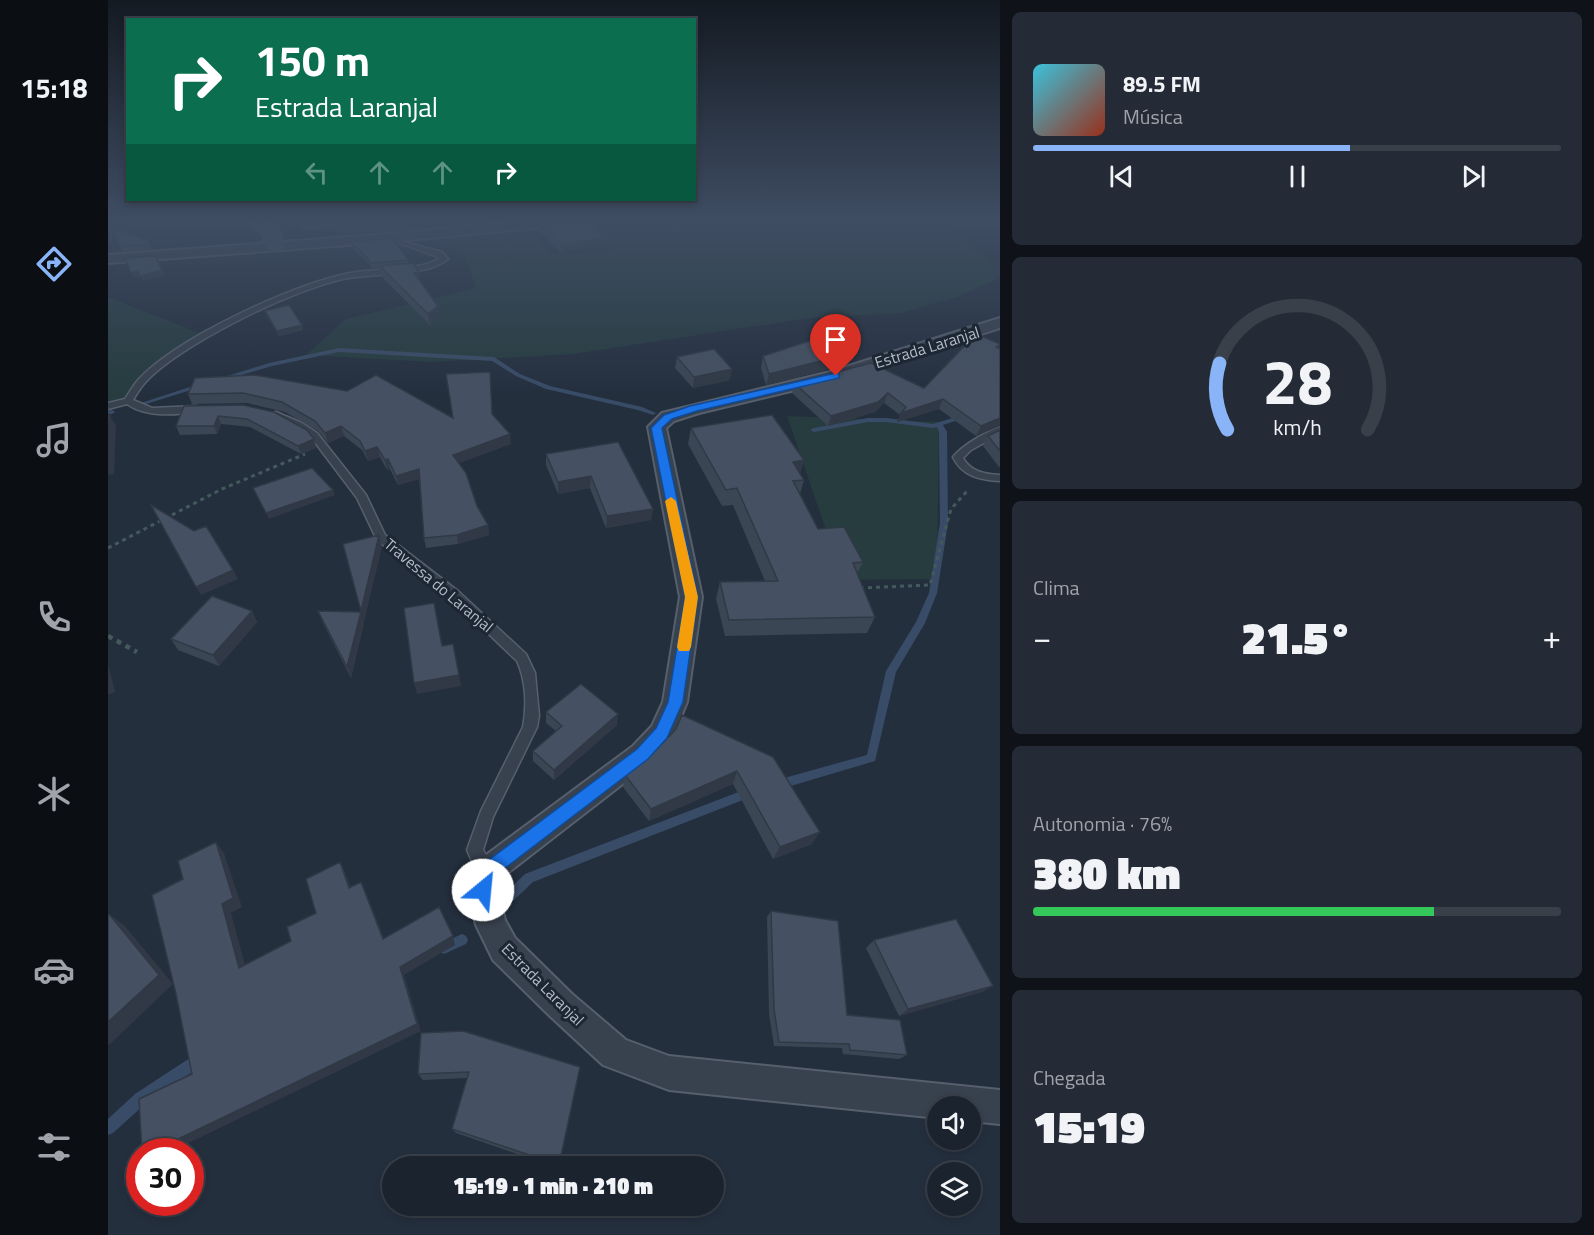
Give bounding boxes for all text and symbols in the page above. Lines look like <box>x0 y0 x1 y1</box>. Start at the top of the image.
text: 150 m <box>255 28 370 92</box>
icon: right <box>156 42 234 120</box>
text: 15:18 <box>20 67 88 108</box>
text: 89.5 FM <box>1123 67 1201 101</box>
text: Estrada Laranjal <box>255 86 438 127</box>
text: Música <box>1123 101 1183 132</box>
icon: left <box>300 156 333 189</box>
icon: ahead <box>363 156 396 189</box>
icon: ahead <box>426 156 459 189</box>
icon: right <box>489 156 522 189</box>
icon: previous <box>1105 160 1138 193</box>
icon: pause <box>1281 160 1314 193</box>
icon: next <box>1457 160 1490 193</box>
icon: directions <box>33 243 75 285</box>
pin <box>810 314 861 376</box>
street label: Estrada Laranjal <box>872 320 982 374</box>
icon: arrive <box>819 323 852 356</box>
text: 28 <box>1262 333 1332 428</box>
text: km/h <box>1273 411 1321 443</box>
icon: music <box>33 419 75 461</box>
street label: Travessa do Laranjal <box>379 532 499 638</box>
text: Clima <box>1033 572 1080 603</box>
icon: phone <box>33 596 75 638</box>
text: 21.5° <box>1241 603 1353 671</box>
text: − <box>1033 612 1051 662</box>
text: + <box>1543 612 1561 662</box>
icon: climate <box>33 773 75 815</box>
text: Autonomia · 76% <box>1033 808 1172 839</box>
text: 380 km <box>1033 838 1181 906</box>
position arrow <box>451 858 515 922</box>
street label: Estrada Laranjal <box>496 937 590 1031</box>
icon: car <box>33 949 75 991</box>
text: Chegada <box>1033 1062 1106 1093</box>
text: 15:19 <box>1033 1092 1145 1160</box>
map controls <box>927 1096 981 1216</box>
button: sound <box>927 1096 981 1150</box>
icon: filters <box>33 1126 75 1168</box>
speed limit sign: 30 <box>126 1138 204 1216</box>
button: layers <box>927 1162 981 1216</box>
text: 15:19 · 1 min · 210 m <box>453 1169 653 1203</box>

